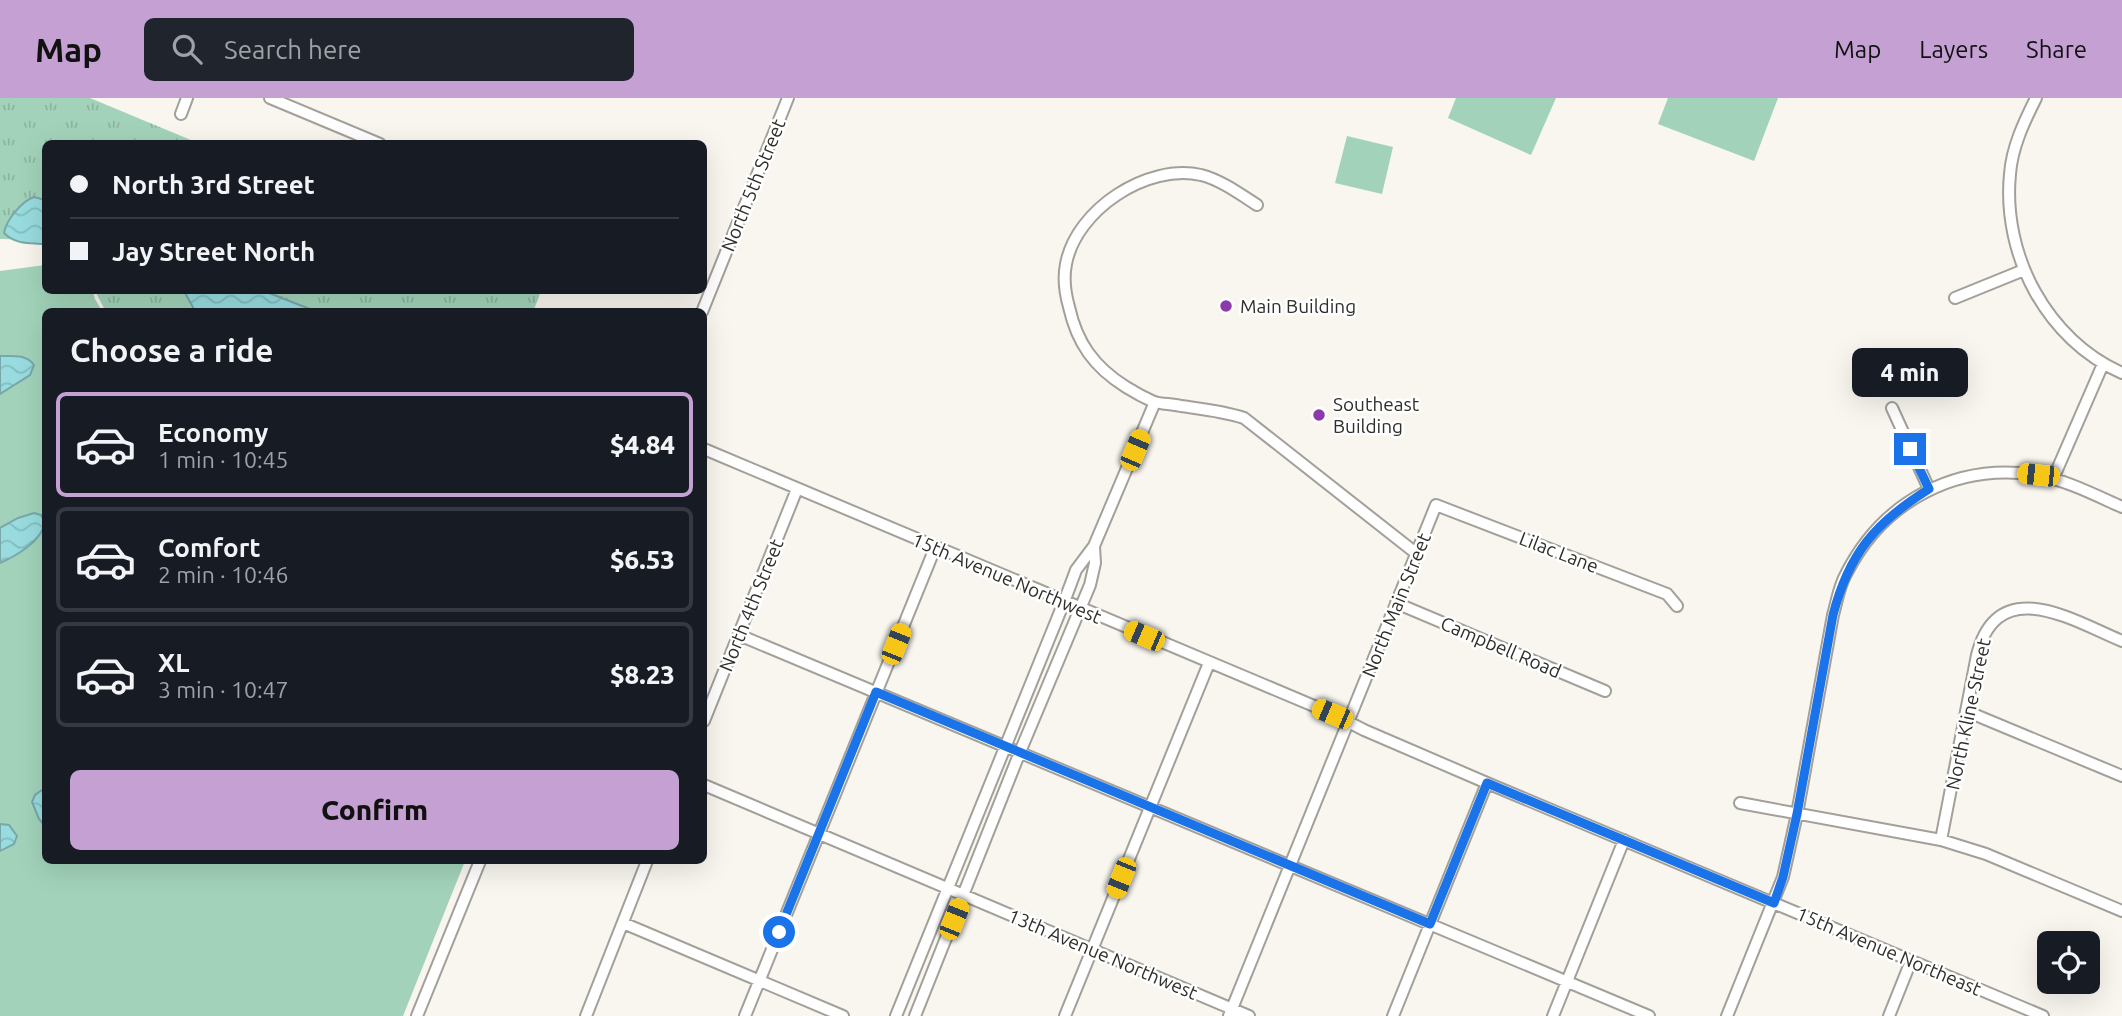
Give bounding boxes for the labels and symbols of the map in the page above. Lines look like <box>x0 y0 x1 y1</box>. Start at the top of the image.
street label: North 5th Street <box>716 115 790 254</box>
place label: Main Building <box>1240 295 1356 317</box>
marker: Main Building <box>1218 298 1234 314</box>
callout: 4 min <box>1852 348 1968 396</box>
place label: Southeast Building <box>1333 393 1420 437</box>
marker: Southeast Building <box>1311 407 1327 423</box>
car <box>1118 427 1153 473</box>
route end <box>1894 433 1926 465</box>
car <box>2017 462 2060 488</box>
street label: Lilac Lane <box>1516 527 1602 577</box>
street label: 15th Avenue Northwest <box>909 528 1105 628</box>
street label: North Main Street <box>1357 529 1435 680</box>
street label: North 4th Street <box>714 535 788 674</box>
street label: Campbell Road <box>1437 612 1565 682</box>
car <box>1121 618 1168 654</box>
car <box>879 621 914 667</box>
street label: North Kline Street <box>1941 636 1995 792</box>
car <box>1309 696 1356 732</box>
car <box>1104 855 1139 901</box>
car <box>937 896 972 942</box>
street label: 15th Avenue Northeast <box>1793 902 1985 1000</box>
street label: 13th Avenue Northwest <box>1005 904 1201 1004</box>
route start <box>763 916 795 948</box>

